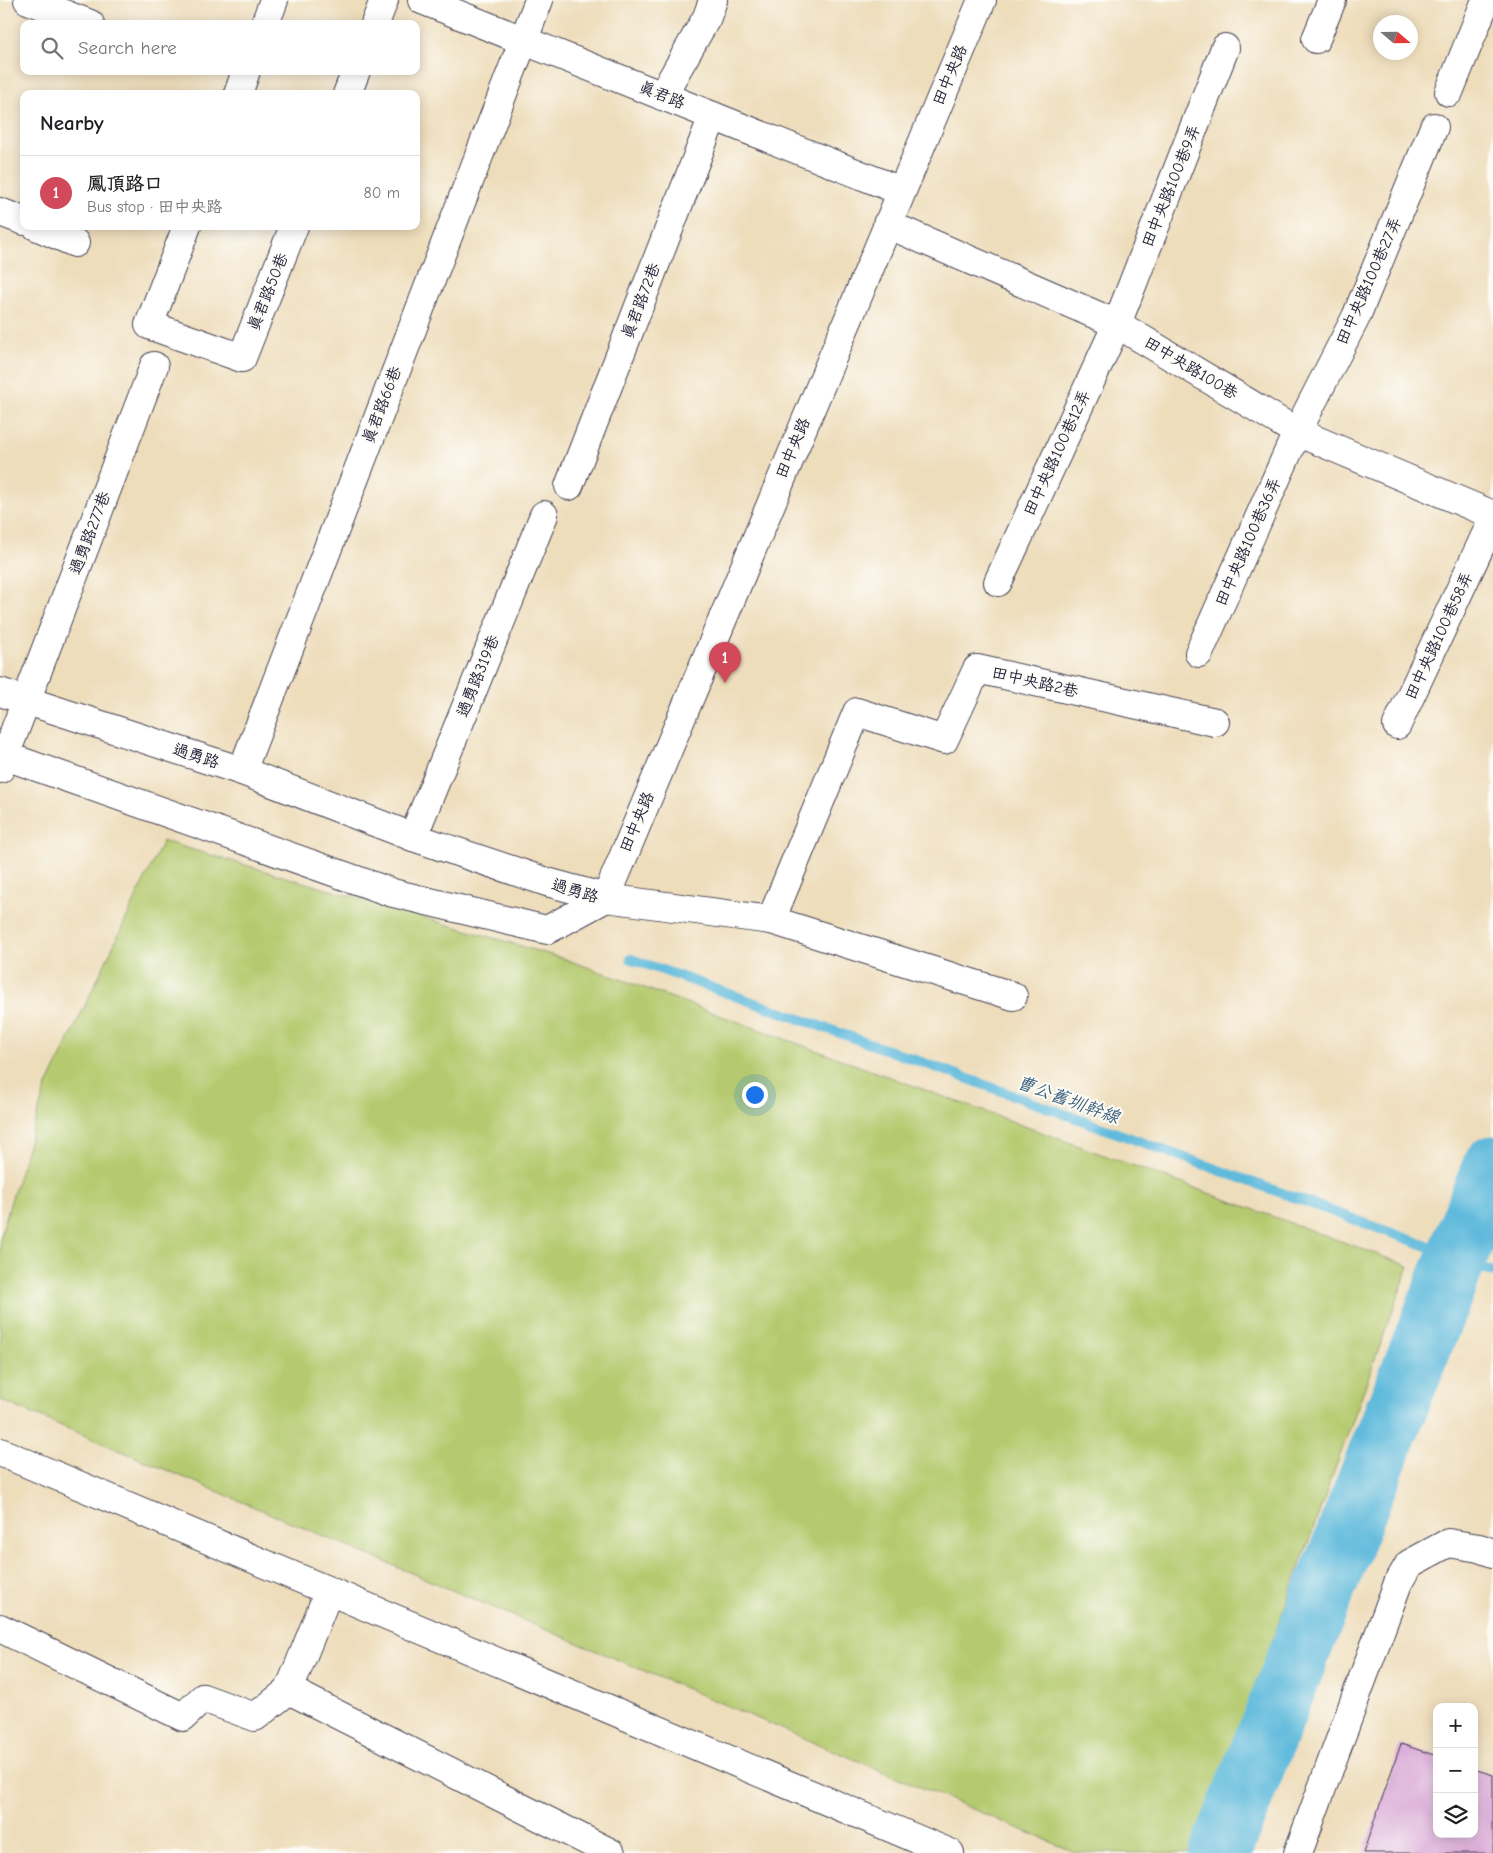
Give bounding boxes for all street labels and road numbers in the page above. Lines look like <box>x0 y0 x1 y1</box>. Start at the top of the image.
street label: 田中央路 <box>929 42 971 108</box>
street label: 真君路 <box>636 78 688 112</box>
street label: 田中央路100巷9弄 <box>1138 122 1204 250</box>
street label: 田中央路100巷27弄 <box>1333 214 1405 348</box>
street label: 真君路50巷 <box>244 250 292 334</box>
street label: 真君路72巷 <box>618 260 664 342</box>
street label: 田中央路100巷 <box>1141 333 1241 403</box>
street label: 真君路66巷 <box>359 364 405 446</box>
street label: 田中央路100巷12弄 <box>1020 387 1094 519</box>
street label: 田中央路 <box>772 415 814 481</box>
street label: 田中央路100巷36弄 <box>1212 475 1284 609</box>
street label: 過勇路277巷 <box>66 489 114 577</box>
street label: 田中央路100巷58弄 <box>1402 569 1476 703</box>
street label: 過勇路319巷 <box>453 632 503 720</box>
street label: 田中央路2巷 <box>990 663 1080 701</box>
street label: 過勇路 <box>170 740 222 772</box>
street label: 田中央路 <box>616 789 658 855</box>
street label: 過勇路 <box>549 875 601 907</box>

